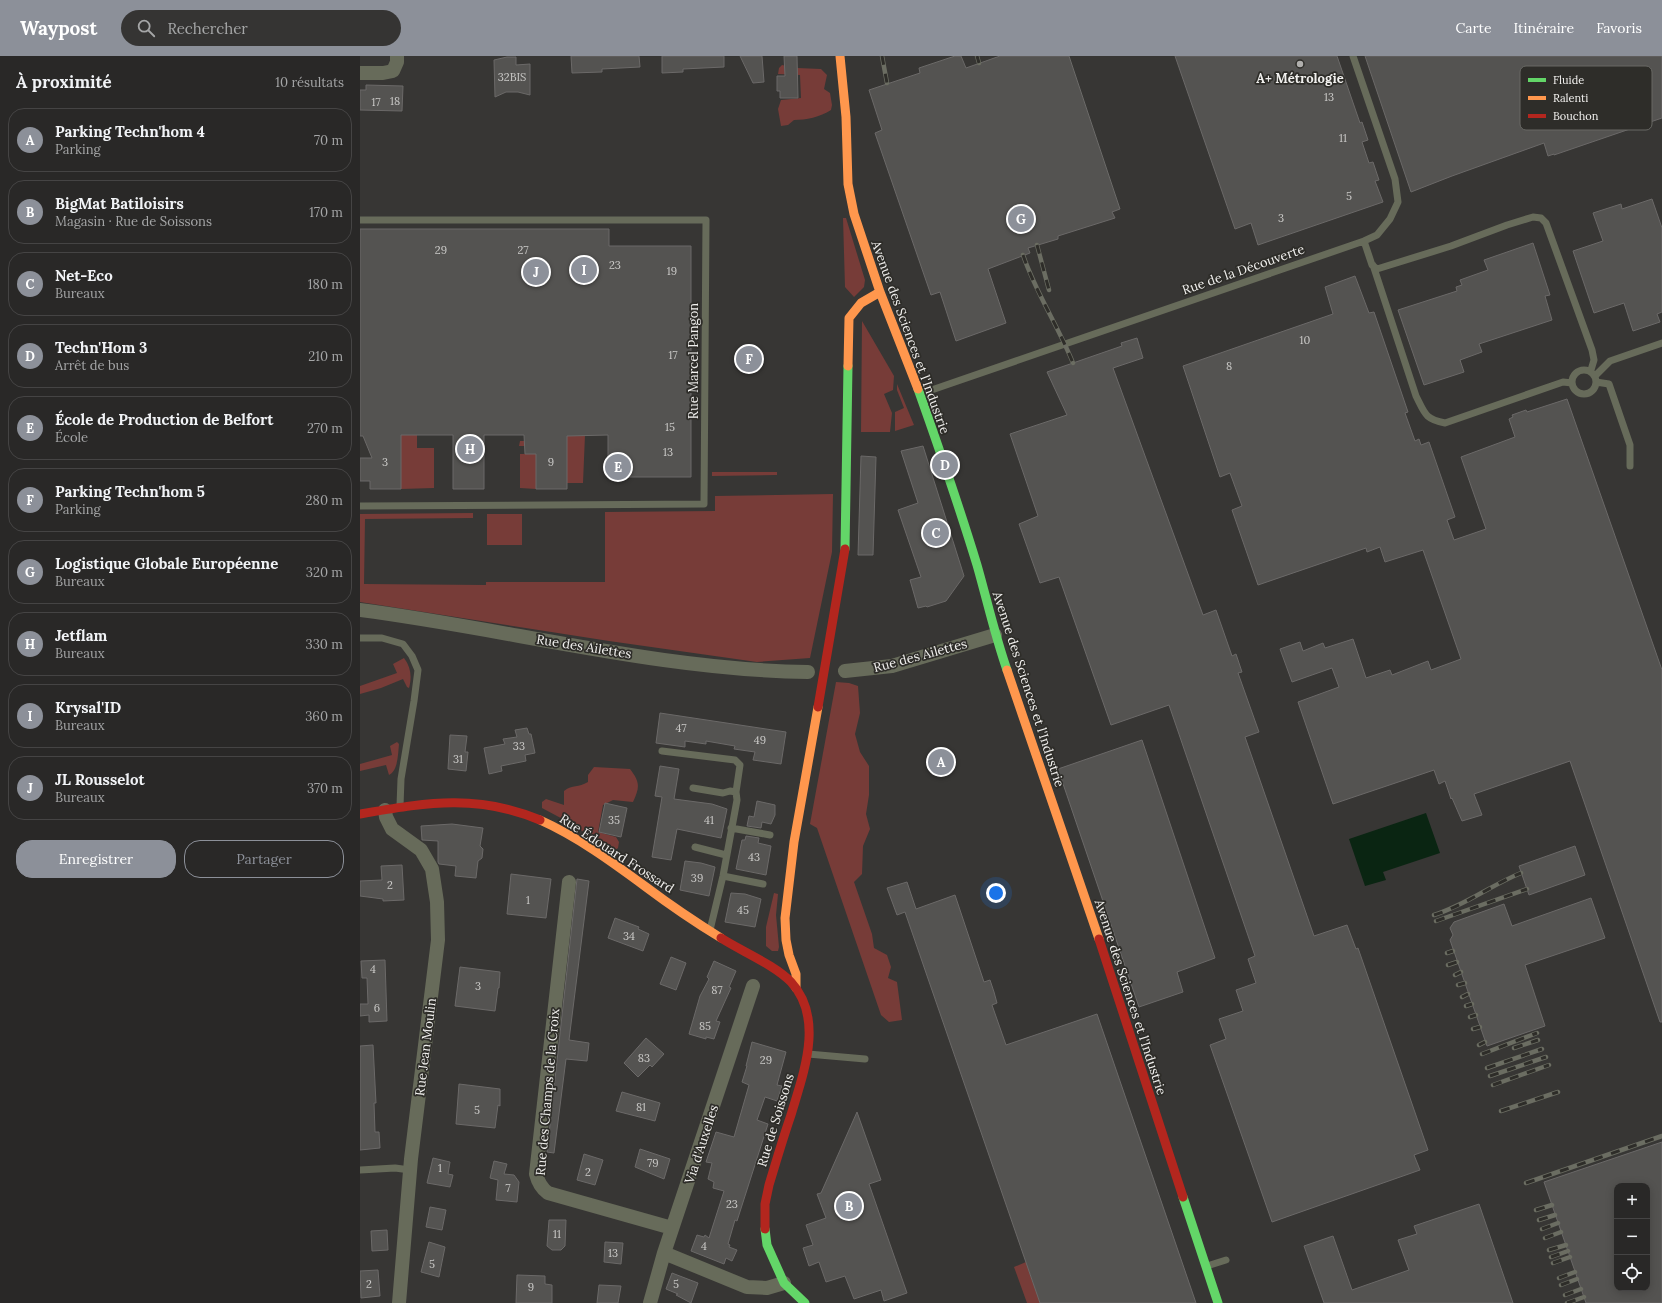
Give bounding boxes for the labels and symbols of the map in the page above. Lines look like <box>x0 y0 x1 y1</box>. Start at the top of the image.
marker: A+ Métrologie <box>1295 59 1305 69</box>
legend <box>1520 66 1652 130</box>
house number: 32BIS <box>498 70 526 84</box>
place label: A+ Métrologie <box>1256 70 1344 87</box>
text: Fluide <box>1553 73 1584 87</box>
house number: 13 <box>1324 90 1334 104</box>
text: Ralenti <box>1553 91 1588 105</box>
house number: 18 <box>390 94 400 108</box>
house number: 17 <box>371 95 381 109</box>
text: Bouchon <box>1553 109 1599 123</box>
house number: 11 <box>1339 131 1347 145</box>
house number: 5 <box>1346 189 1352 203</box>
pin: G <box>1008 204 1034 234</box>
house number: 3 <box>1278 211 1284 225</box>
street label: Avenue des Sciences et l'Industrie <box>867 237 954 436</box>
street label: Rue de la Découverte <box>1180 241 1307 298</box>
house number: 29 <box>435 243 447 257</box>
house number: 27 <box>518 243 528 257</box>
pin: I <box>571 255 597 285</box>
pin: J <box>523 257 549 287</box>
house number: 23 <box>609 258 621 272</box>
house number: 19 <box>667 264 677 278</box>
street label: Rue Marcel Pangon <box>685 303 702 419</box>
house number: 10 <box>1300 333 1311 347</box>
pin: F <box>736 344 762 374</box>
house number: 17 <box>668 348 678 362</box>
house number: 8 <box>1226 359 1232 373</box>
house number: 15 <box>665 420 675 434</box>
pin: H <box>457 434 483 464</box>
house number: 13 <box>663 445 673 459</box>
pin: D <box>932 450 958 480</box>
pin: E <box>605 452 631 482</box>
house number: 3 <box>382 455 388 469</box>
house number: 9 <box>548 455 554 469</box>
pin: C <box>923 518 949 548</box>
street label: Avenue des Sciences et l'Industrie <box>989 588 1068 789</box>
street label: Rue des Ailettes <box>535 631 633 662</box>
street label: Rue des Ailettes <box>871 635 969 676</box>
house number: 47 <box>675 721 687 735</box>
house number: 49 <box>754 733 766 747</box>
house number: 33 <box>513 739 525 753</box>
pin: A <box>928 747 954 777</box>
house number: 31 <box>453 752 463 766</box>
street label: Rue Édouard Frossard <box>556 810 677 897</box>
house number: 35 <box>608 813 620 827</box>
house number: 41 <box>704 813 714 827</box>
house number: 43 <box>748 850 760 864</box>
house number: 39 <box>691 871 703 885</box>
house number: 2 <box>387 878 393 892</box>
your location <box>986 883 1006 903</box>
house number: 1 <box>526 893 530 907</box>
street label: Avenue des Sciences et l'Industrie <box>1091 896 1170 1097</box>
house number: 45 <box>737 903 749 917</box>
house number: 34 <box>623 929 635 943</box>
house number: 4 <box>370 962 376 976</box>
house number: 3 <box>475 979 481 993</box>
house number: 87 <box>711 983 723 997</box>
street label: Rue Jean Moulin <box>411 997 440 1097</box>
house number: 6 <box>374 1001 380 1015</box>
street label: Rue des Champs de la Croix <box>532 1008 563 1176</box>
house number: 85 <box>699 1019 711 1033</box>
house number: 83 <box>638 1051 650 1065</box>
house number: 29 <box>760 1053 772 1067</box>
street label: Rue de Soissons <box>753 1071 798 1169</box>
house number: 81 <box>636 1100 646 1114</box>
house number: 5 <box>474 1103 480 1117</box>
street label: Via d'Auxelles <box>680 1103 722 1187</box>
house number: 79 <box>647 1156 659 1170</box>
house number: 1 <box>438 1161 442 1175</box>
house number: 2 <box>585 1165 591 1179</box>
house number: 7 <box>505 1181 511 1195</box>
pin: B <box>836 1191 862 1221</box>
house number: 23 <box>726 1197 738 1211</box>
house number: 11 <box>553 1227 561 1241</box>
house number: 4 <box>701 1239 707 1253</box>
house number: 13 <box>608 1246 618 1260</box>
house number: 5 <box>429 1257 435 1271</box>
house number: 2 <box>366 1277 372 1291</box>
house number: 5 <box>673 1277 679 1291</box>
house number: 9 <box>528 1280 534 1294</box>

